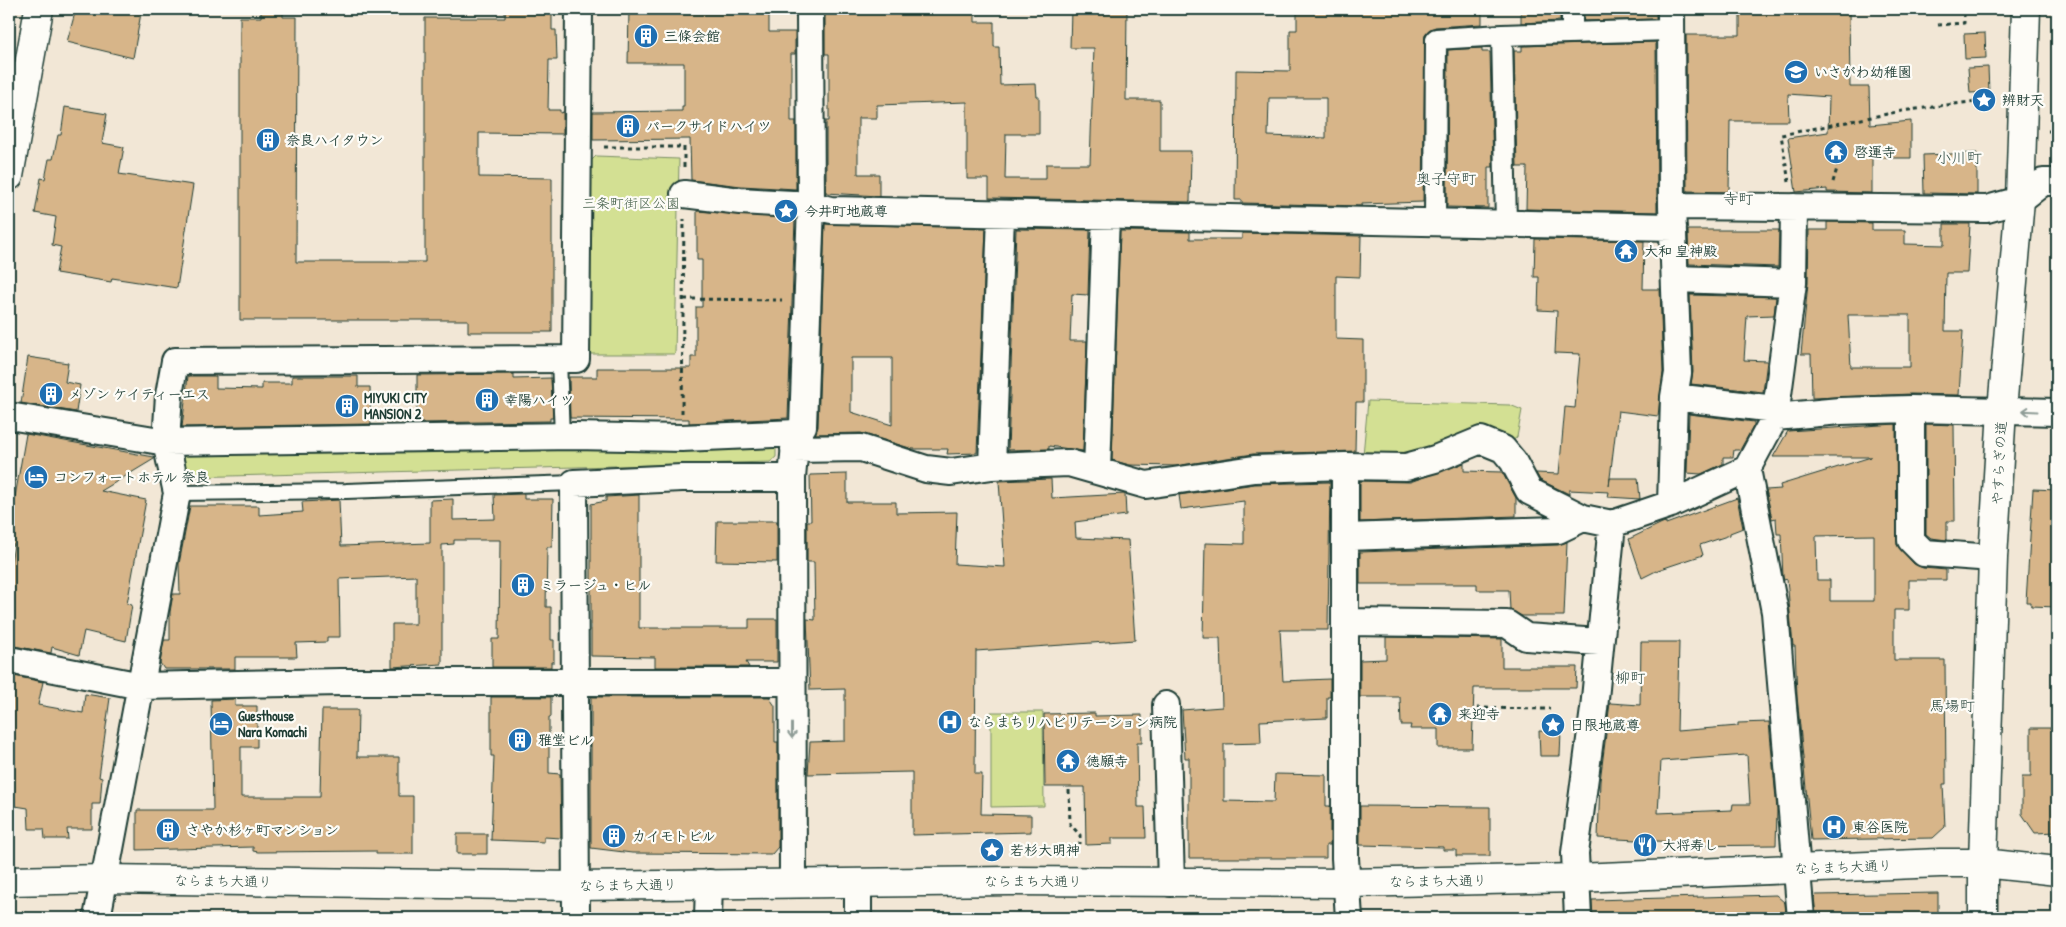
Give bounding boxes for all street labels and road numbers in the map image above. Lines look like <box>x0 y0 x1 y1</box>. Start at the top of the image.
street label: やすらぎの道 <box>1987 421 2010 505</box>
street label: ならまち大通り <box>1794 855 1892 878</box>
street label: ならまち大通り <box>174 870 272 891</box>
street label: ならまち大通り <box>1389 870 1487 891</box>
street label: ならまち大通り <box>984 871 1082 890</box>
street label: ならまち大通り <box>579 874 677 895</box>

